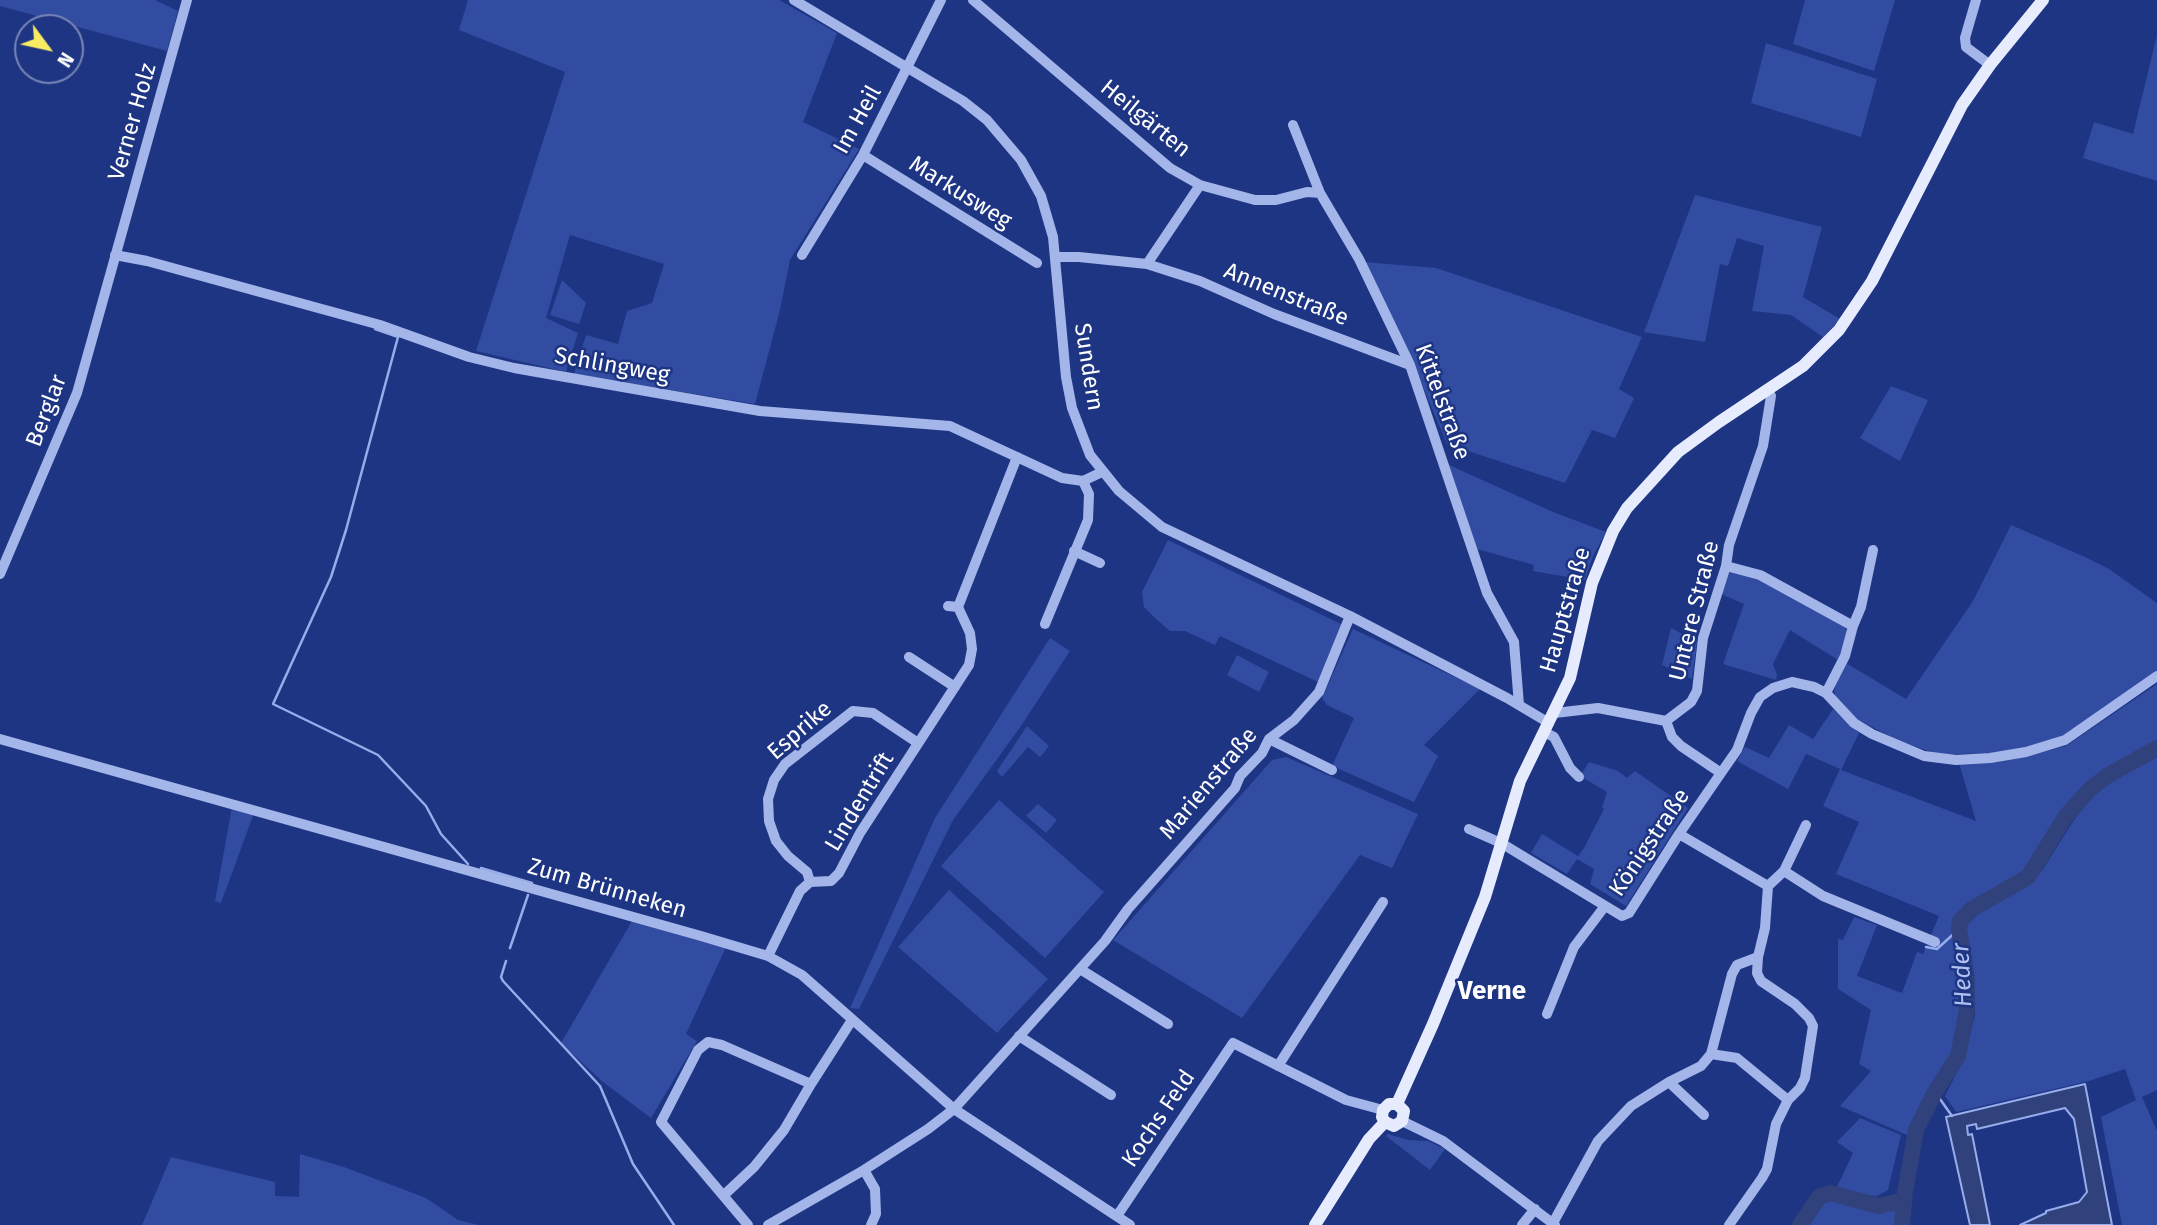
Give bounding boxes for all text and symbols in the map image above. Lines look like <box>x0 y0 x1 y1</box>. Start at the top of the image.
north arrow <box>14 14 84 84</box>
text: N <box>52 48 78 71</box>
street label: Verner Holz <box>103 60 163 184</box>
street label: Heilgärten <box>1094 74 1196 164</box>
street label: Im Heil <box>828 81 888 159</box>
street label: Markusweg <box>904 151 1016 235</box>
street label: Annenstraße <box>1220 257 1352 333</box>
street label: Sundern <box>1067 321 1109 413</box>
street label: Kittelstraße <box>1408 340 1476 464</box>
street label: Schlingweg <box>552 342 672 390</box>
street label: Berglar <box>21 371 73 451</box>
street label: Untere Straße <box>1664 538 1726 684</box>
street label: Hauptstraße <box>1535 544 1597 676</box>
street label: Esprike <box>762 696 838 766</box>
street label: Marienstraße <box>1154 722 1264 846</box>
street label: Lindentrift <box>820 747 900 857</box>
street label: Königstraße <box>1604 784 1696 902</box>
street label: Zum Brünneken <box>524 853 690 925</box>
water label: Heder <box>1947 942 1979 1008</box>
district label: Verne <box>1458 976 1526 1008</box>
street label: Kochs Feld <box>1116 1065 1202 1173</box>

